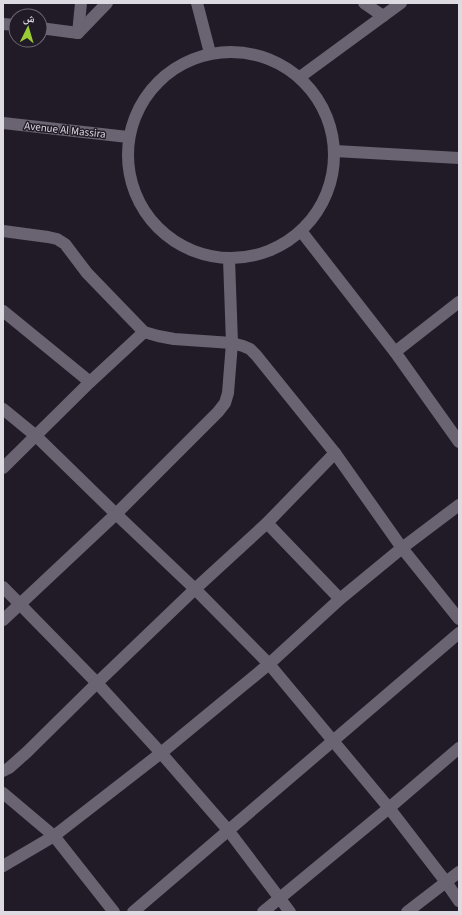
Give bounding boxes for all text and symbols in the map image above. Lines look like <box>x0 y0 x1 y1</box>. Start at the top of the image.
north arrow <box>8 8 48 48</box>
text: ش <box>22 11 36 27</box>
street label: Avenue Al Massira <box>24 118 106 142</box>

